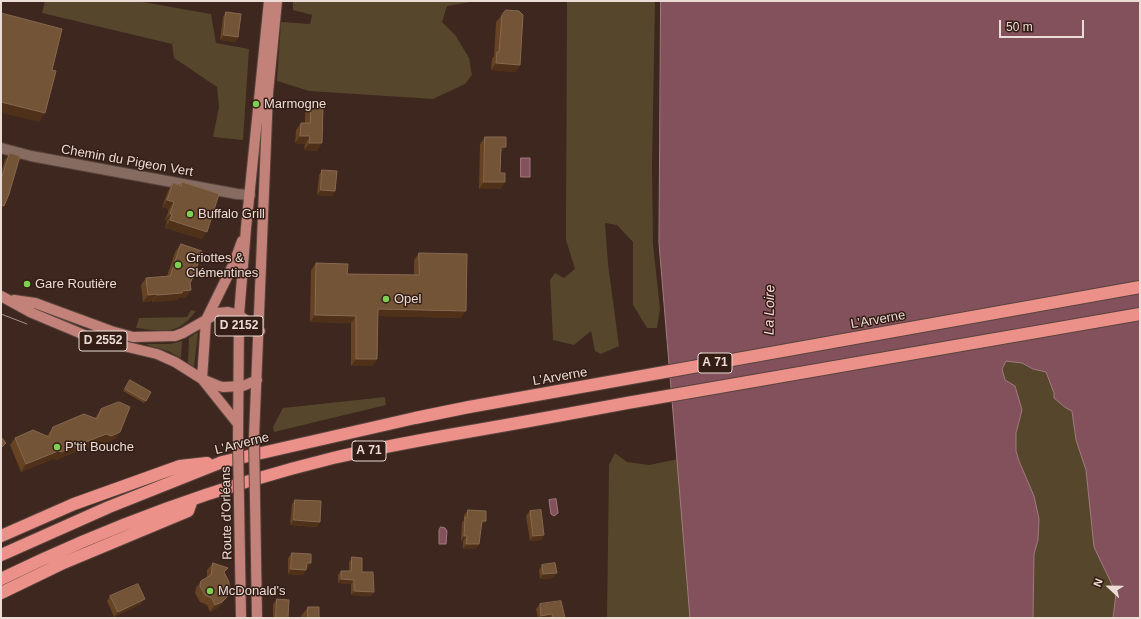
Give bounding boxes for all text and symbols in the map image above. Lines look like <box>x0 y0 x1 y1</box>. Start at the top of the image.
scale bar <box>1001 12 1086 38</box>
text: 50 m <box>1006 20 1033 34</box>
place label: Marmogne <box>264 96 326 112</box>
marker: Marmogne <box>251 99 261 109</box>
street label: Chemin du Pigeon Vert <box>60 142 194 180</box>
place label: Buffalo Grill <box>198 206 265 222</box>
marker: Buffalo Grill <box>185 209 195 219</box>
place label: Griottes & Clémentines <box>186 250 258 281</box>
marker: Griottes & Clémentines <box>173 260 183 270</box>
place label: Gare Routière <box>35 276 117 292</box>
marker: Gare Routière <box>22 279 32 289</box>
water label: La Loire <box>761 285 779 335</box>
place label: Opel <box>394 291 421 307</box>
marker: Opel <box>381 294 391 304</box>
street label: L'Arverne <box>849 308 907 332</box>
road number: D 2152 <box>215 316 263 336</box>
road number: D 2552 <box>79 331 127 351</box>
road number: A 71 <box>698 353 732 373</box>
street label: L'Arverne <box>531 365 589 389</box>
street label: L'Arverne <box>213 430 271 458</box>
place label: P'tit Bouche <box>65 439 134 455</box>
road number: A 71 <box>352 441 386 461</box>
marker: P'tit Bouche <box>52 442 62 452</box>
street label: Route d'Orléans <box>218 466 236 560</box>
north arrow <box>1089 567 1129 607</box>
text: N <box>1091 577 1105 588</box>
place label: McDonald's <box>218 583 286 599</box>
marker: McDonald's <box>205 586 215 596</box>

